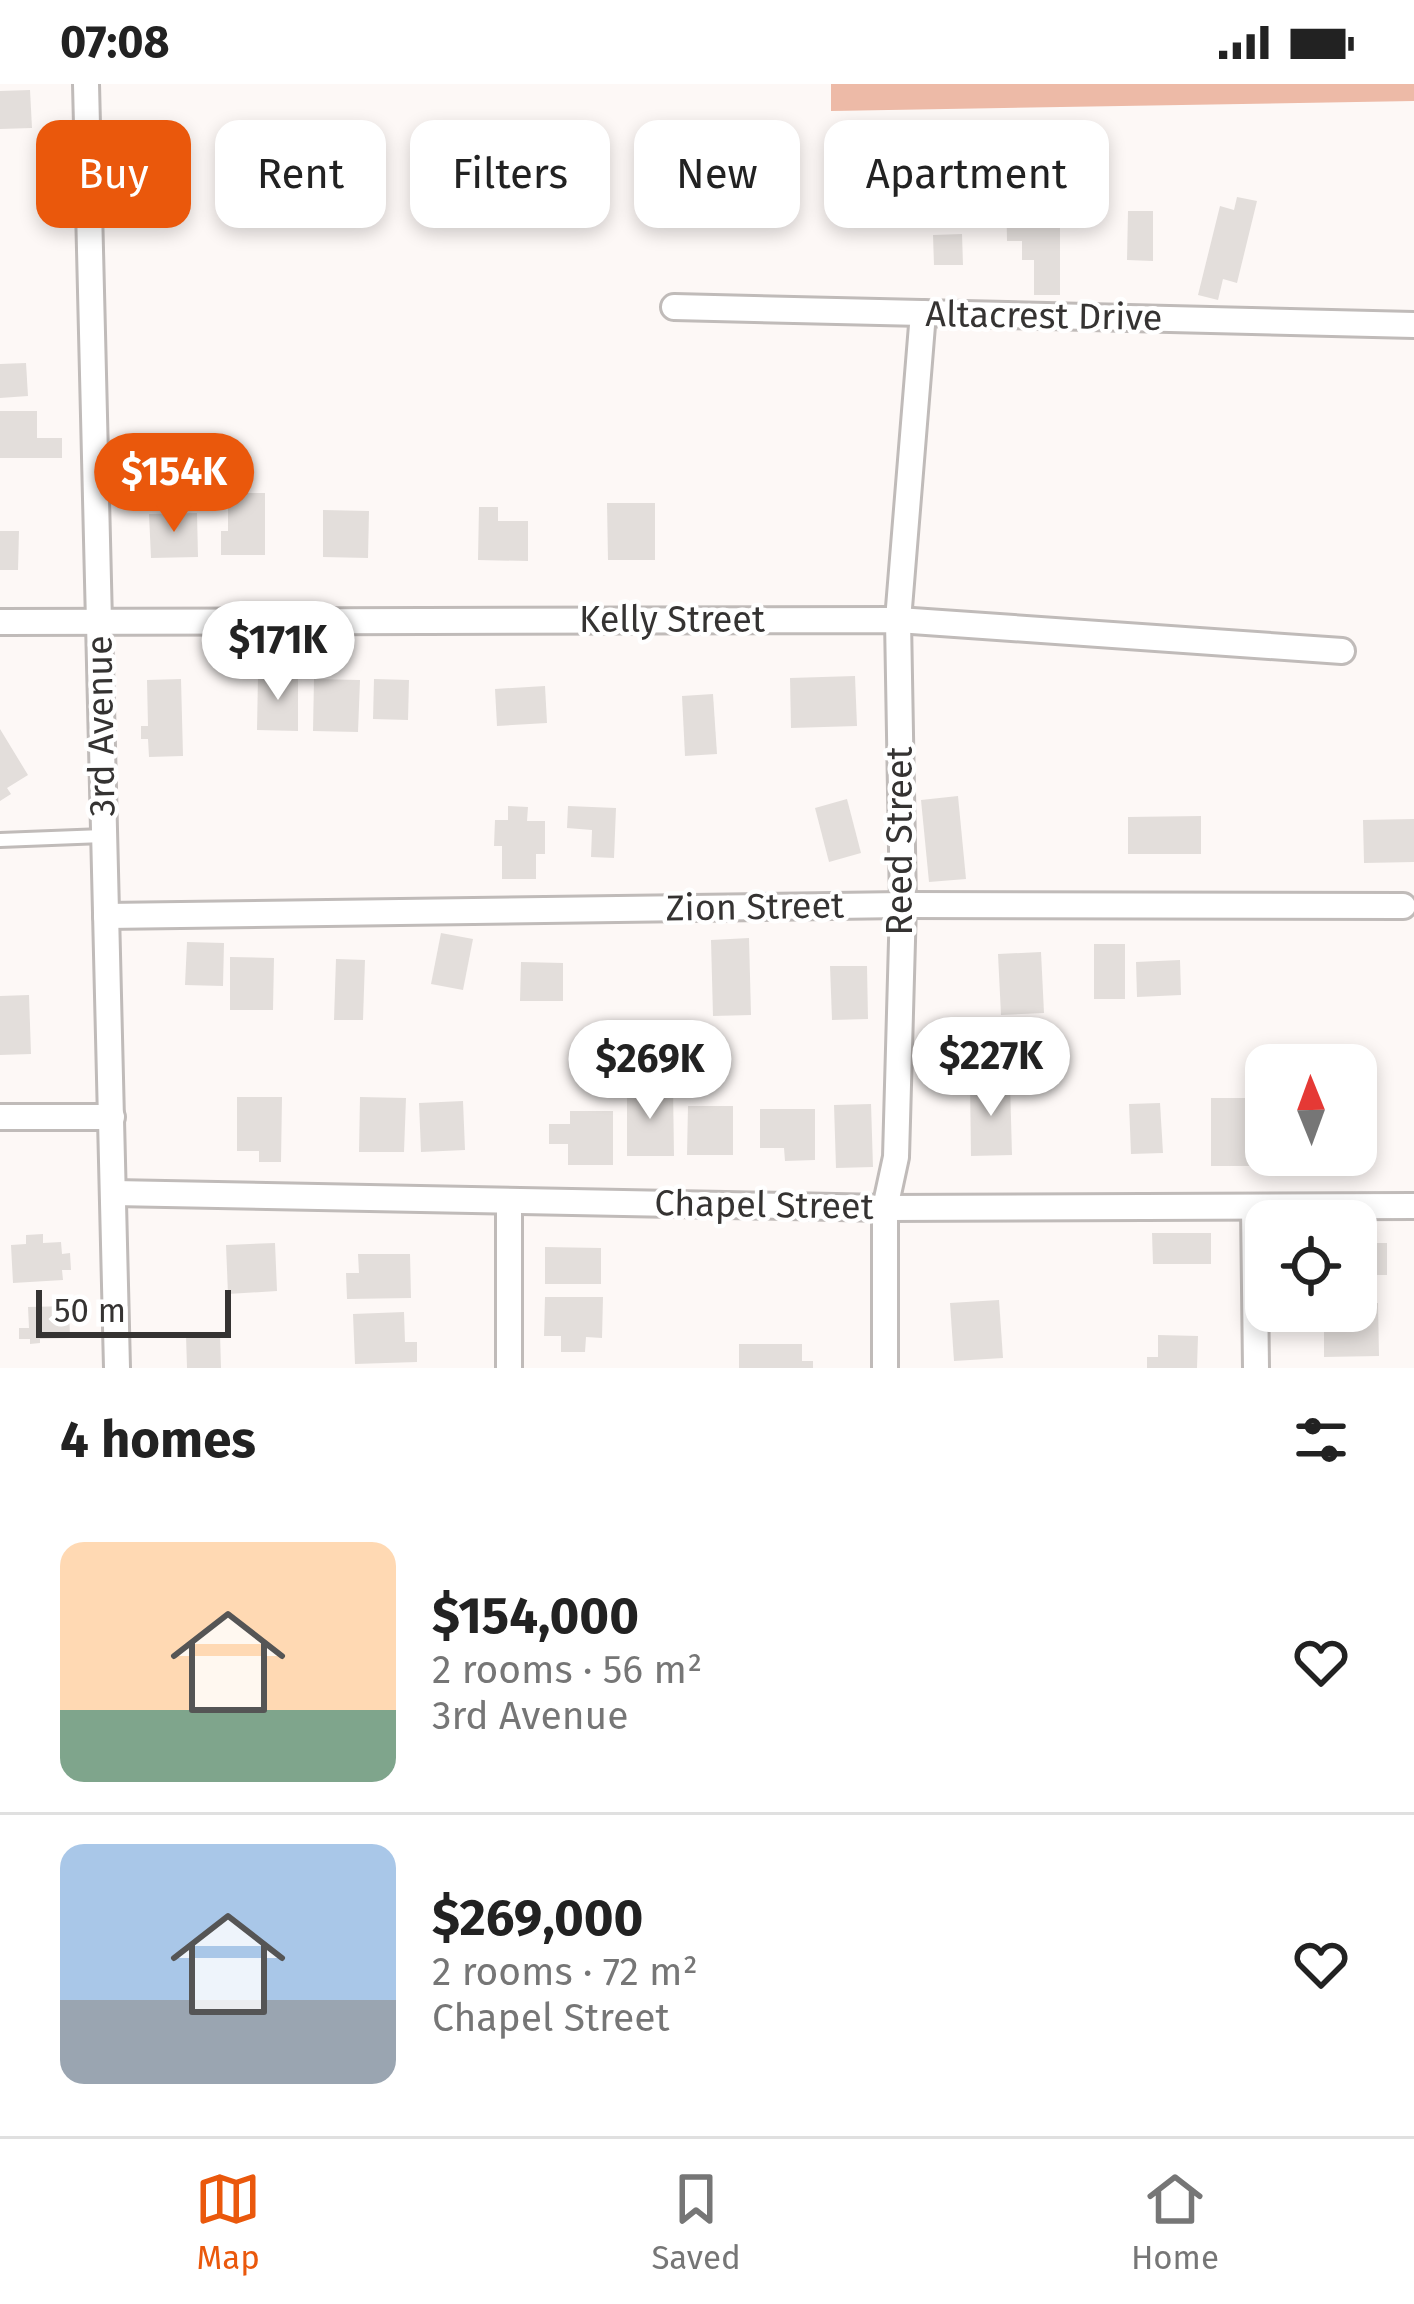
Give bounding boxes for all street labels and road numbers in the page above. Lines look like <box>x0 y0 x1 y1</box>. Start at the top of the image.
street label: Altacrest Drive <box>925 292 1163 340</box>
street label: Kelly Street <box>579 598 765 642</box>
street label: 3rd Avenue <box>77 635 125 817</box>
street label: Reed Street <box>878 746 922 936</box>
street label: Zion Street <box>665 883 845 931</box>
street label: Chapel Street <box>654 1181 874 1229</box>

